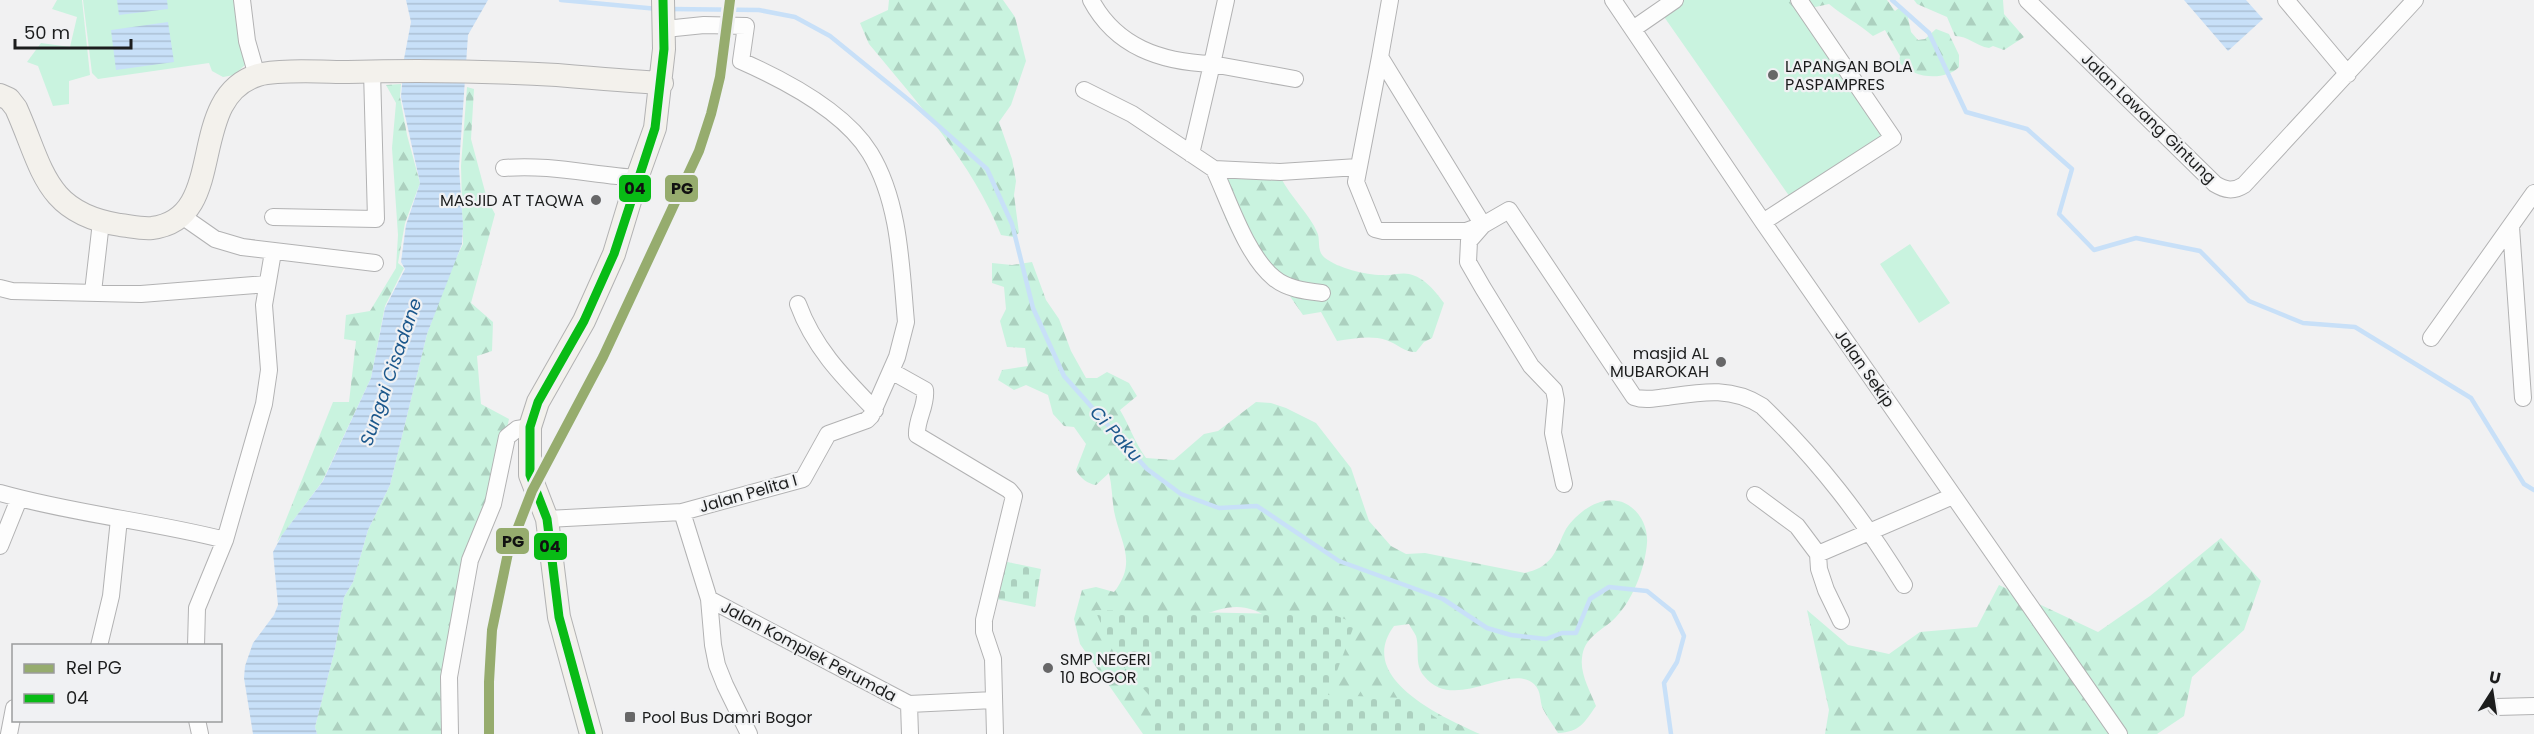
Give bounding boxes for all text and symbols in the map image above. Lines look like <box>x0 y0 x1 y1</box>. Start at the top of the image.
scale bar <box>15 12 130 50</box>
text: 50 m <box>24 20 70 45</box>
street label: Jalan Lawang Gintung <box>2076 48 2221 189</box>
place label: LAPANGAN BOLA PASPAMPRES <box>1785 55 1913 96</box>
marker: LAPANGAN BOLA PASPAMPRES <box>1766 68 1780 82</box>
line badge: 04 <box>618 174 652 203</box>
line badge: PG <box>664 174 699 203</box>
text: 04 <box>624 177 646 200</box>
text: PG <box>671 177 693 200</box>
place label: MASJID AT TAQWA <box>440 189 584 212</box>
marker: MASJID AT TAQWA <box>589 193 603 207</box>
water label: Sungai Cisadane <box>354 295 428 449</box>
street label: Jalan Sekip <box>1829 324 1900 412</box>
place label: masjid AL MUBAROKAH <box>1610 342 1709 383</box>
marker: masjid AL MUBAROKAH <box>1714 355 1728 369</box>
water label: Ci Paku <box>1085 400 1148 467</box>
street label: Jalan Pelita I <box>697 469 800 518</box>
line badge: PG <box>495 527 530 555</box>
text: PG <box>502 530 524 553</box>
line badge: 04 <box>533 532 568 561</box>
text: 04 <box>539 535 561 558</box>
street label: Jalan Komplek Perumda <box>717 595 900 708</box>
legend <box>12 644 222 722</box>
place label: SMP NEGERI 10 BOGOR <box>1060 648 1150 689</box>
text: Rel PG <box>66 655 122 680</box>
marker: SMP NEGERI 10 BOGOR <box>1041 661 1055 675</box>
north arrow <box>2462 662 2522 722</box>
text: U <box>2487 665 2503 690</box>
text: 04 <box>66 685 89 710</box>
place label: Pool Bus Damri Bogor <box>642 706 813 729</box>
marker: Pool Bus Damri Bogor <box>623 710 637 724</box>

